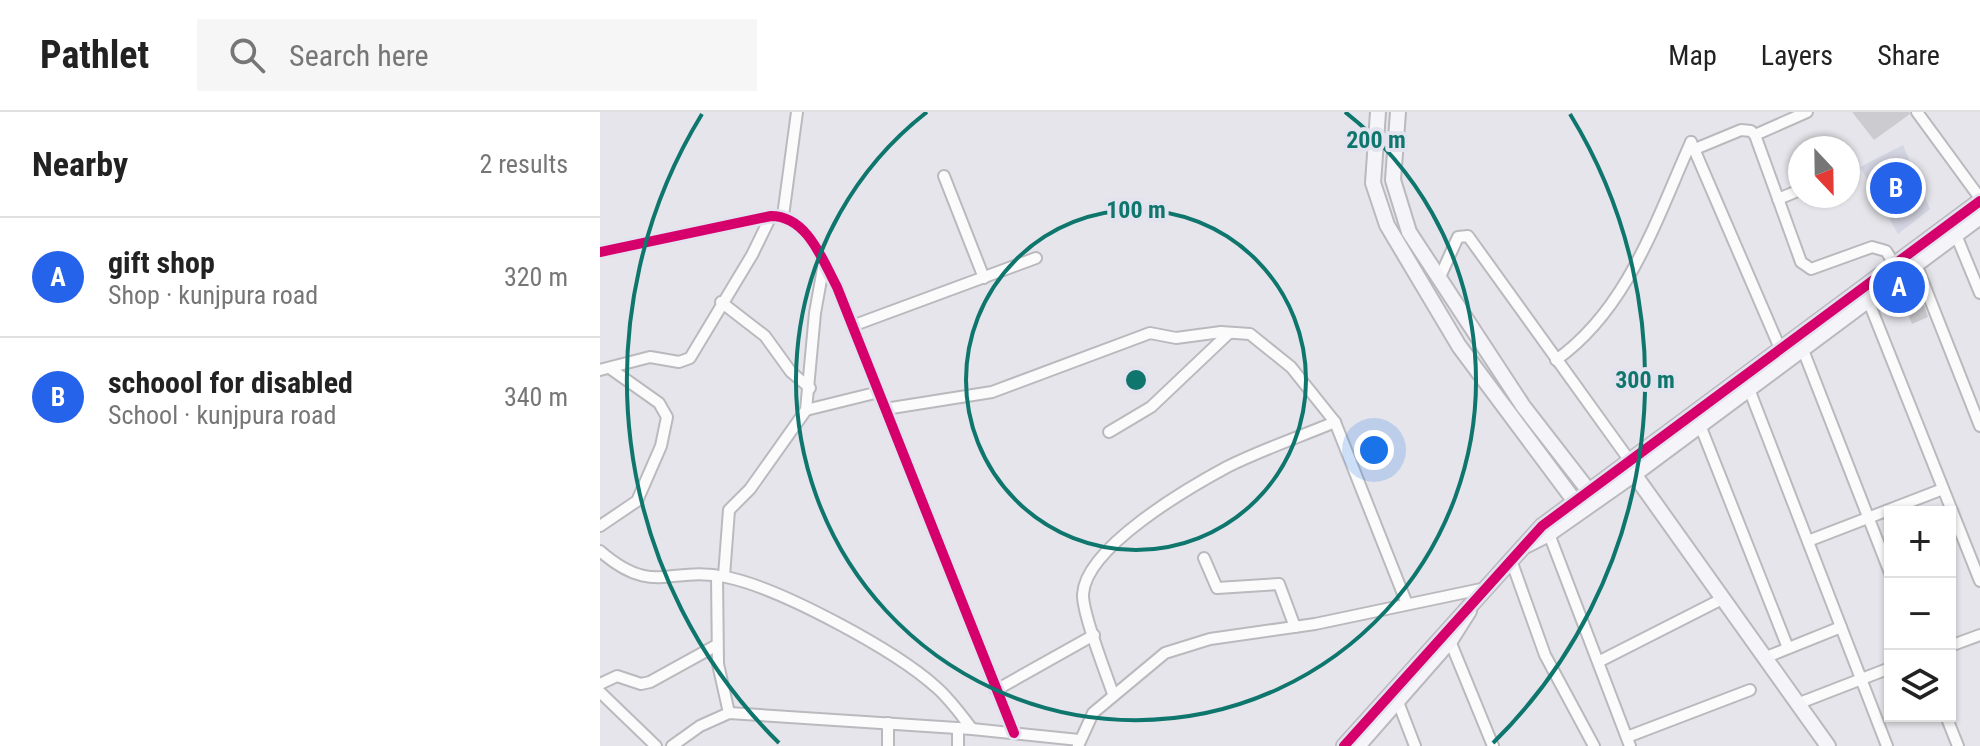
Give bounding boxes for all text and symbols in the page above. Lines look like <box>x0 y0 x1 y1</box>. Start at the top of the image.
search box <box>197 19 757 91</box>
text: Pathlet <box>40 33 149 77</box>
icon: search <box>225 33 269 77</box>
text: Search here <box>289 38 429 73</box>
text: Map <box>1668 39 1717 72</box>
text: Layers <box>1761 39 1833 72</box>
text: Share <box>1877 39 1940 72</box>
text: 200 m <box>1346 126 1406 154</box>
north arrow <box>1788 136 1860 208</box>
text: Nearby <box>32 144 128 184</box>
text: 2 results <box>479 149 568 179</box>
pin: B <box>1870 158 1922 218</box>
text: 100 m <box>1106 196 1166 224</box>
text: gift shop <box>108 245 215 280</box>
pin: A <box>1873 257 1925 317</box>
text: A <box>50 262 66 292</box>
text: 320 m <box>504 262 568 292</box>
text: Shop · kunjpura road <box>108 280 318 310</box>
text: schoool for disabled <box>108 365 353 400</box>
centre of rings <box>1122 366 1150 394</box>
text: 300 m <box>1615 366 1675 394</box>
text: B <box>51 382 65 412</box>
text: 340 m <box>504 382 568 412</box>
text: School · kunjpura road <box>108 400 336 430</box>
your location <box>1354 430 1394 470</box>
map controls <box>1884 506 1956 722</box>
button: + <box>1884 506 1956 578</box>
button: − <box>1884 578 1956 650</box>
button: layers <box>1884 650 1956 722</box>

